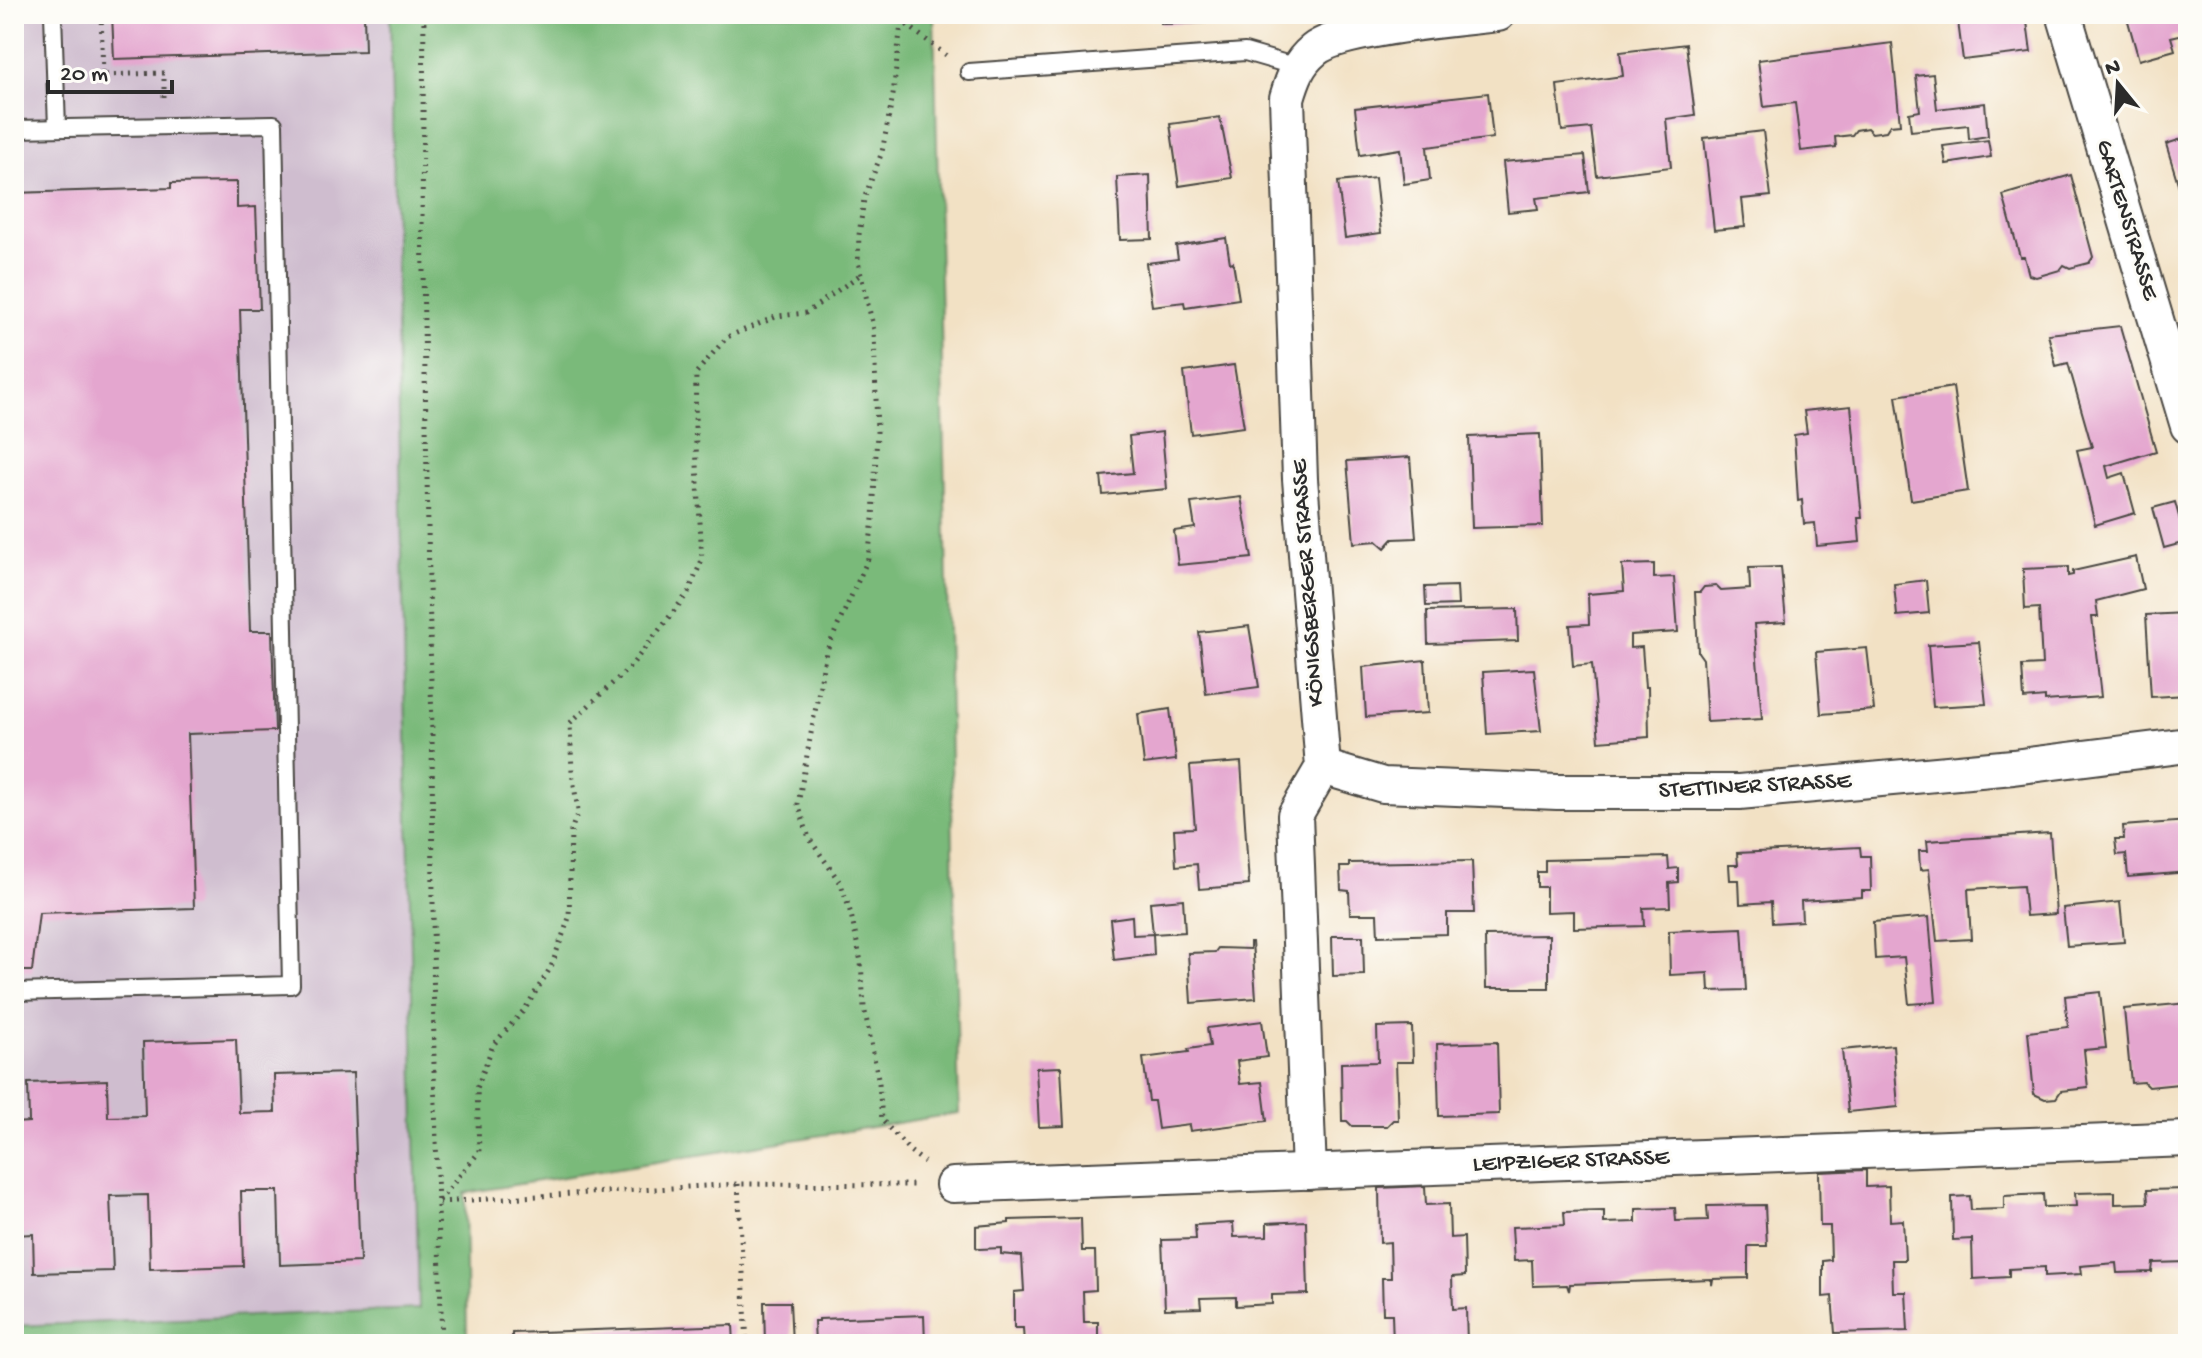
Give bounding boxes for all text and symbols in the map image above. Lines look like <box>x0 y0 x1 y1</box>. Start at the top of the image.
scale bar <box>48 44 172 94</box>
north arrow <box>2078 44 2158 124</box>
text: N <box>2102 54 2124 83</box>
text: 20 m <box>60 61 108 90</box>
street label: GARTENSTRASSE <box>2088 136 2164 305</box>
street label: KÖNIGSBERGER STRASSE <box>1286 457 1332 708</box>
street label: STETTINER STRASSE <box>1658 767 1853 807</box>
street label: LEIPZIGER STRASSE <box>1472 1144 1671 1180</box>

